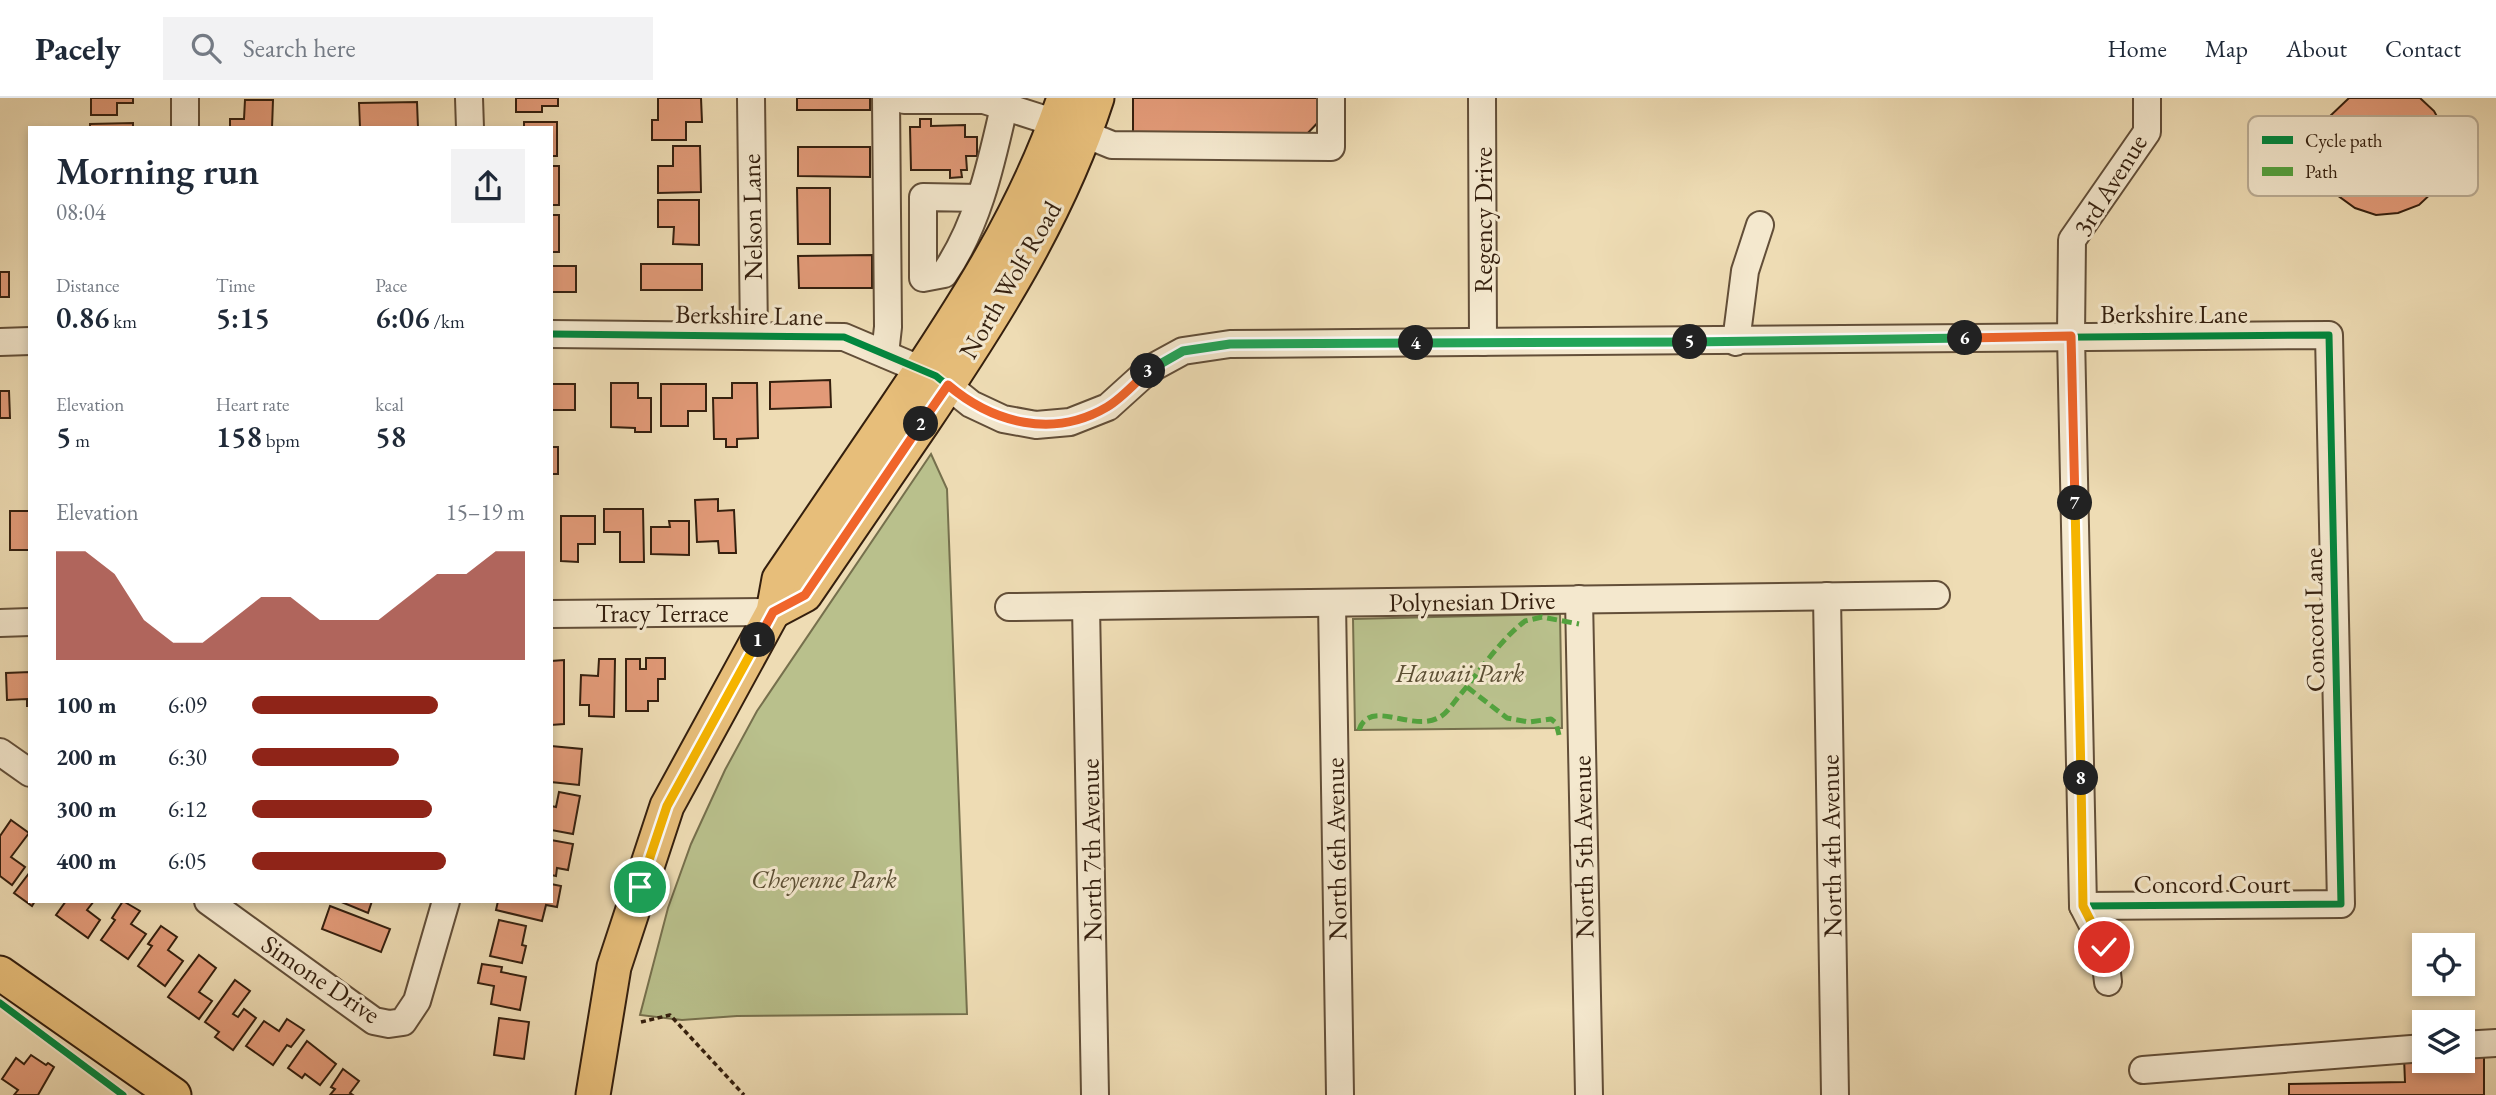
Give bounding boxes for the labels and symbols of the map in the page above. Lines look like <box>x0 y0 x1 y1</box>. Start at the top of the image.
legend <box>2248 116 2478 196</box>
street label: 3rd Avenue <box>2065 128 2155 242</box>
text: Cycle path <box>2305 128 2383 153</box>
street label: Regency Drive <box>1466 147 1500 293</box>
street label: Nelson Lane <box>734 153 770 281</box>
text: Path <box>2305 159 2338 184</box>
street label: North Wolf Road <box>951 194 1069 365</box>
street label: Berkshire Lane <box>675 297 823 333</box>
street label: Berkshire Lane <box>2100 297 2248 331</box>
pin: 6 <box>1948 320 1982 356</box>
pin: 5 <box>1672 324 1708 360</box>
pin: 4 <box>1398 326 1434 360</box>
pin: 3 <box>1130 354 1166 388</box>
pin: 2 <box>904 406 939 442</box>
pin: 7 <box>2058 486 2092 520</box>
street label: Concord Lane <box>2296 547 2332 693</box>
street label: Polynesian Drive <box>1388 583 1556 619</box>
street label: Tracy Terrace <box>595 596 729 630</box>
pin: 1 <box>740 622 776 658</box>
park label: Hawaii Park <box>1395 656 1525 690</box>
street label: North 4th Avenue <box>1812 754 1850 938</box>
street label: North 5th Avenue <box>1564 755 1602 939</box>
street label: North 6th Avenue <box>1317 757 1355 941</box>
street label: North 7th Avenue <box>1072 758 1110 942</box>
pin: 8 <box>2064 760 2098 796</box>
pin <box>610 857 670 917</box>
park label: Cheyenne Park <box>751 862 897 896</box>
street label: Concord Court <box>2134 867 2290 901</box>
pin <box>2074 917 2134 977</box>
street label: Simone Drive <box>255 927 387 1031</box>

